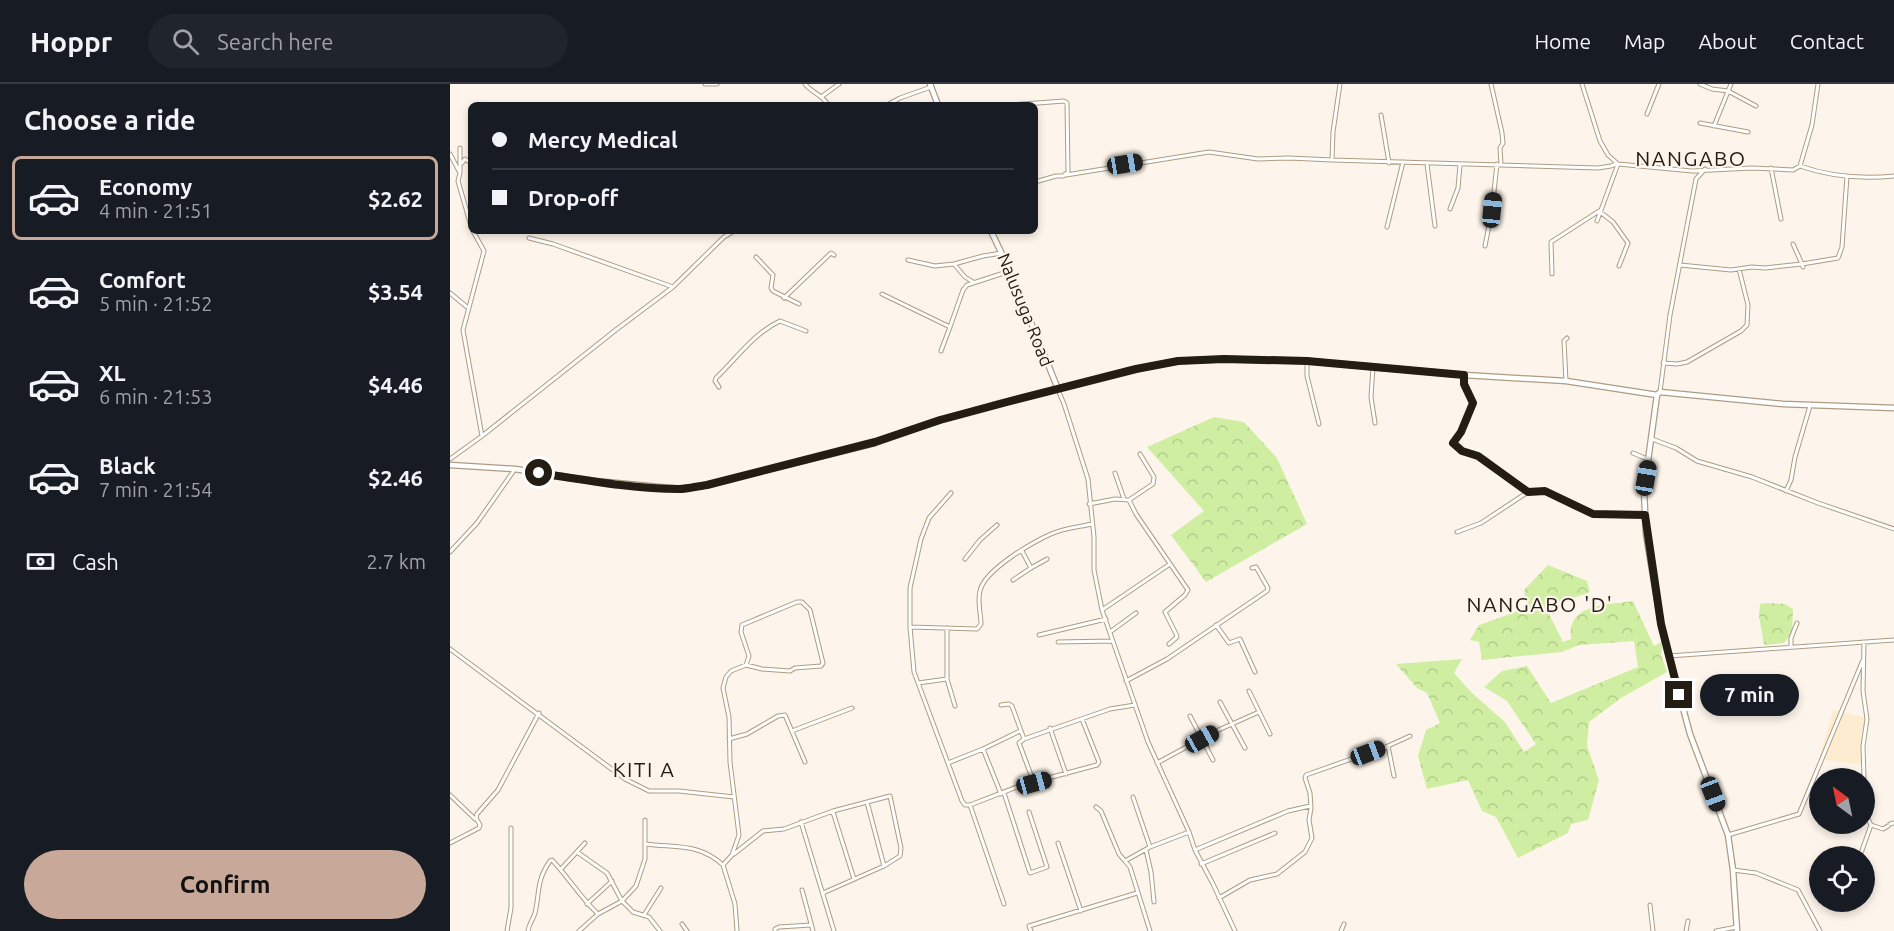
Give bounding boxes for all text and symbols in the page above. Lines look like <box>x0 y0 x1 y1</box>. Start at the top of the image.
search box <box>148 14 568 68</box>
icon: search <box>169 25 202 58</box>
text: Hoppr <box>30 26 112 57</box>
text: Search here <box>217 29 334 54</box>
text: Home <box>1534 29 1591 53</box>
text: Map <box>1624 29 1665 53</box>
text: About <box>1698 29 1757 53</box>
text: Contact <box>1790 29 1864 53</box>
text: Choose a ride <box>24 105 196 135</box>
text: Mercy Medical <box>528 127 678 152</box>
district label: NANGABO <box>1635 146 1747 170</box>
car <box>1106 152 1144 176</box>
icon: car <box>27 171 81 225</box>
text: Economy <box>99 174 192 199</box>
text: Drop-off <box>528 185 618 210</box>
text: $2.62 <box>368 186 423 211</box>
car <box>1481 191 1503 229</box>
text: 4 min · 21:51 <box>99 199 213 222</box>
street label: Nalusuga Road <box>994 250 1058 369</box>
icon: car <box>27 264 81 318</box>
text: Comfort <box>99 267 186 292</box>
text: $3.54 <box>368 279 423 304</box>
text: 5 min · 21:52 <box>99 292 213 315</box>
icon: car <box>27 357 81 411</box>
text: XL <box>99 360 126 385</box>
text: $4.46 <box>368 372 423 397</box>
text: 6 min · 21:53 <box>99 385 213 408</box>
icon: car <box>27 450 81 504</box>
text: Black <box>99 453 156 478</box>
route start <box>525 459 552 486</box>
car <box>1634 459 1658 497</box>
text: $2.46 <box>368 465 423 490</box>
text: 7 min · 21:54 <box>99 478 213 501</box>
icon: cash <box>24 545 57 578</box>
text: Cash <box>72 549 119 574</box>
text: 2.7 km <box>367 550 426 573</box>
district label: NANGABO 'D' <box>1467 592 1613 616</box>
callout: 7 min <box>1700 674 1799 716</box>
route end <box>1665 681 1692 708</box>
text: 7 min <box>1724 683 1775 706</box>
car <box>1182 722 1222 756</box>
car <box>1348 738 1388 768</box>
district label: KITI A <box>613 757 675 781</box>
north arrow <box>1809 768 1875 834</box>
map controls <box>1809 768 1875 912</box>
car <box>1014 770 1054 796</box>
car <box>1698 774 1728 814</box>
button: locate <box>1809 846 1875 912</box>
button: Confirm <box>24 850 426 919</box>

